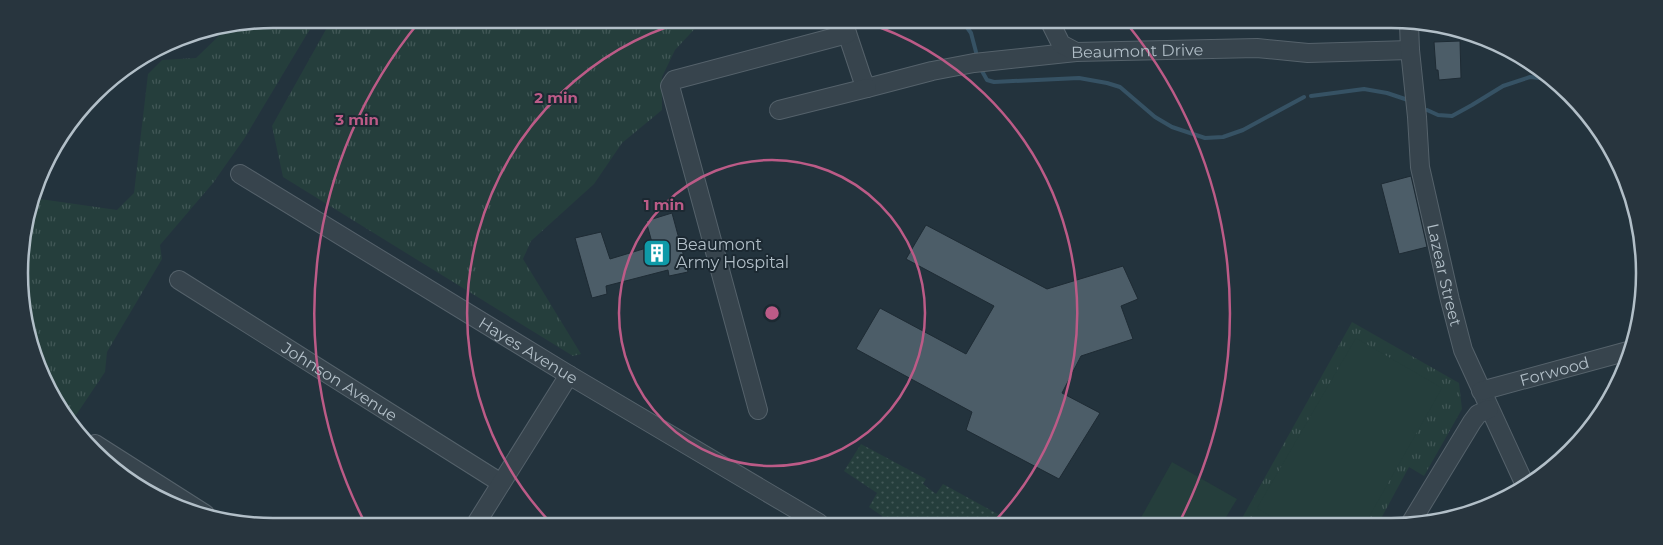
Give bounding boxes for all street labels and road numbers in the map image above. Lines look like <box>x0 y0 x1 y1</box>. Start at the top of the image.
street label: Beaumont Drive <box>1071 40 1203 62</box>
street label: Lazear Street <box>1424 222 1466 329</box>
street label: Hayes Avenue <box>475 313 581 388</box>
street label: Johnson Avenue <box>278 337 401 425</box>
street label: Forwood <box>1517 353 1591 390</box>

